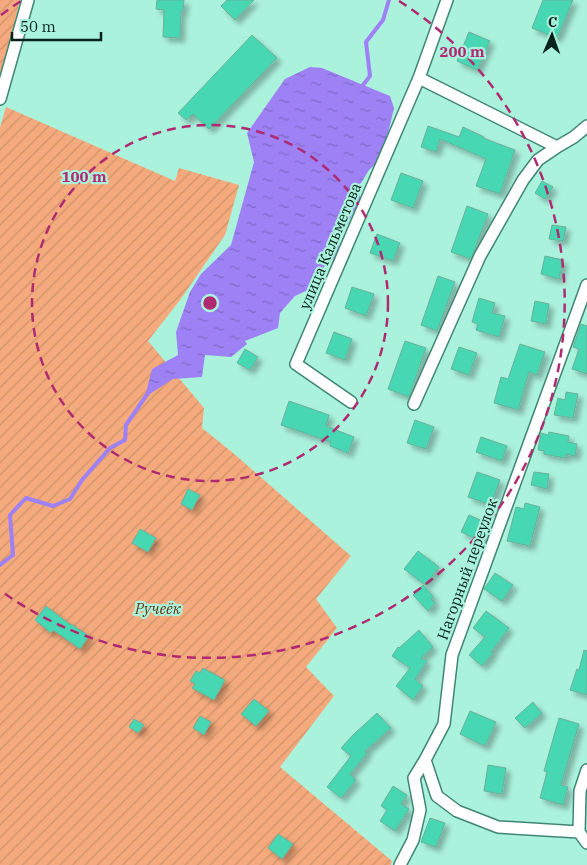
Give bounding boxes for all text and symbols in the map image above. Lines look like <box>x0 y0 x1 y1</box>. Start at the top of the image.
scale bar <box>12 10 101 42</box>
north arrow <box>527 10 577 60</box>
text: С <box>547 13 557 31</box>
text: 50 m <box>20 17 56 36</box>
text: 200 m <box>439 42 485 61</box>
text: 100 m <box>61 167 107 186</box>
street label: улица Кальметова <box>295 180 365 312</box>
centre of rings <box>201 294 219 312</box>
street label: Нагорный переулок <box>433 495 502 642</box>
park label: Ручеёк <box>134 599 182 618</box>

